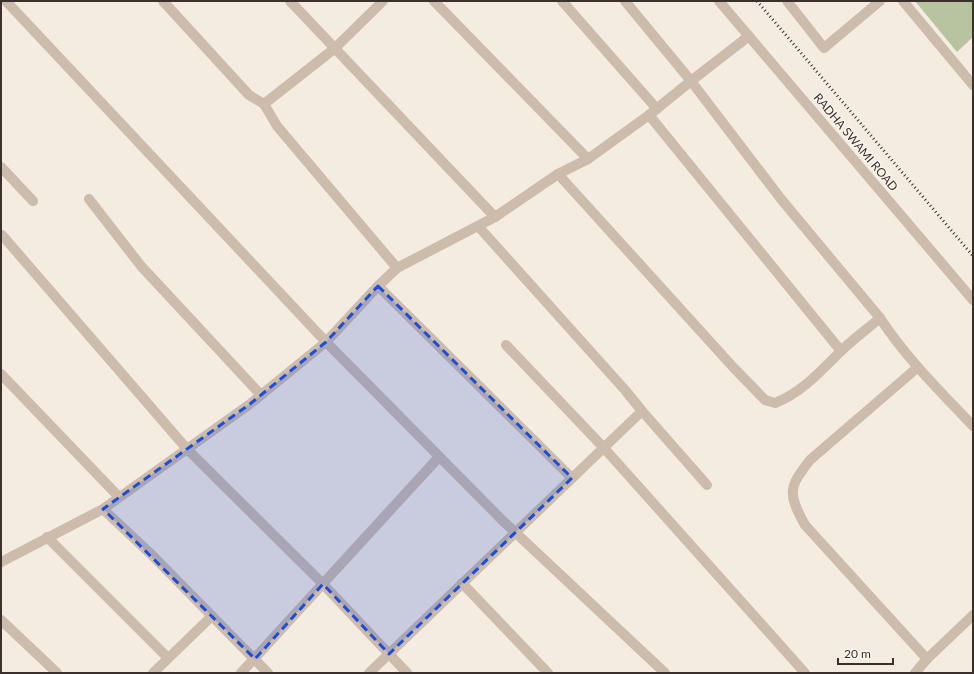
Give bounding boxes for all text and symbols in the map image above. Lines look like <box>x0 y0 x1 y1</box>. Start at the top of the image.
street label: RADHA SWAMI ROAD <box>811 90 901 194</box>
scale bar <box>838 640 893 666</box>
text: 20 m <box>844 646 871 661</box>

